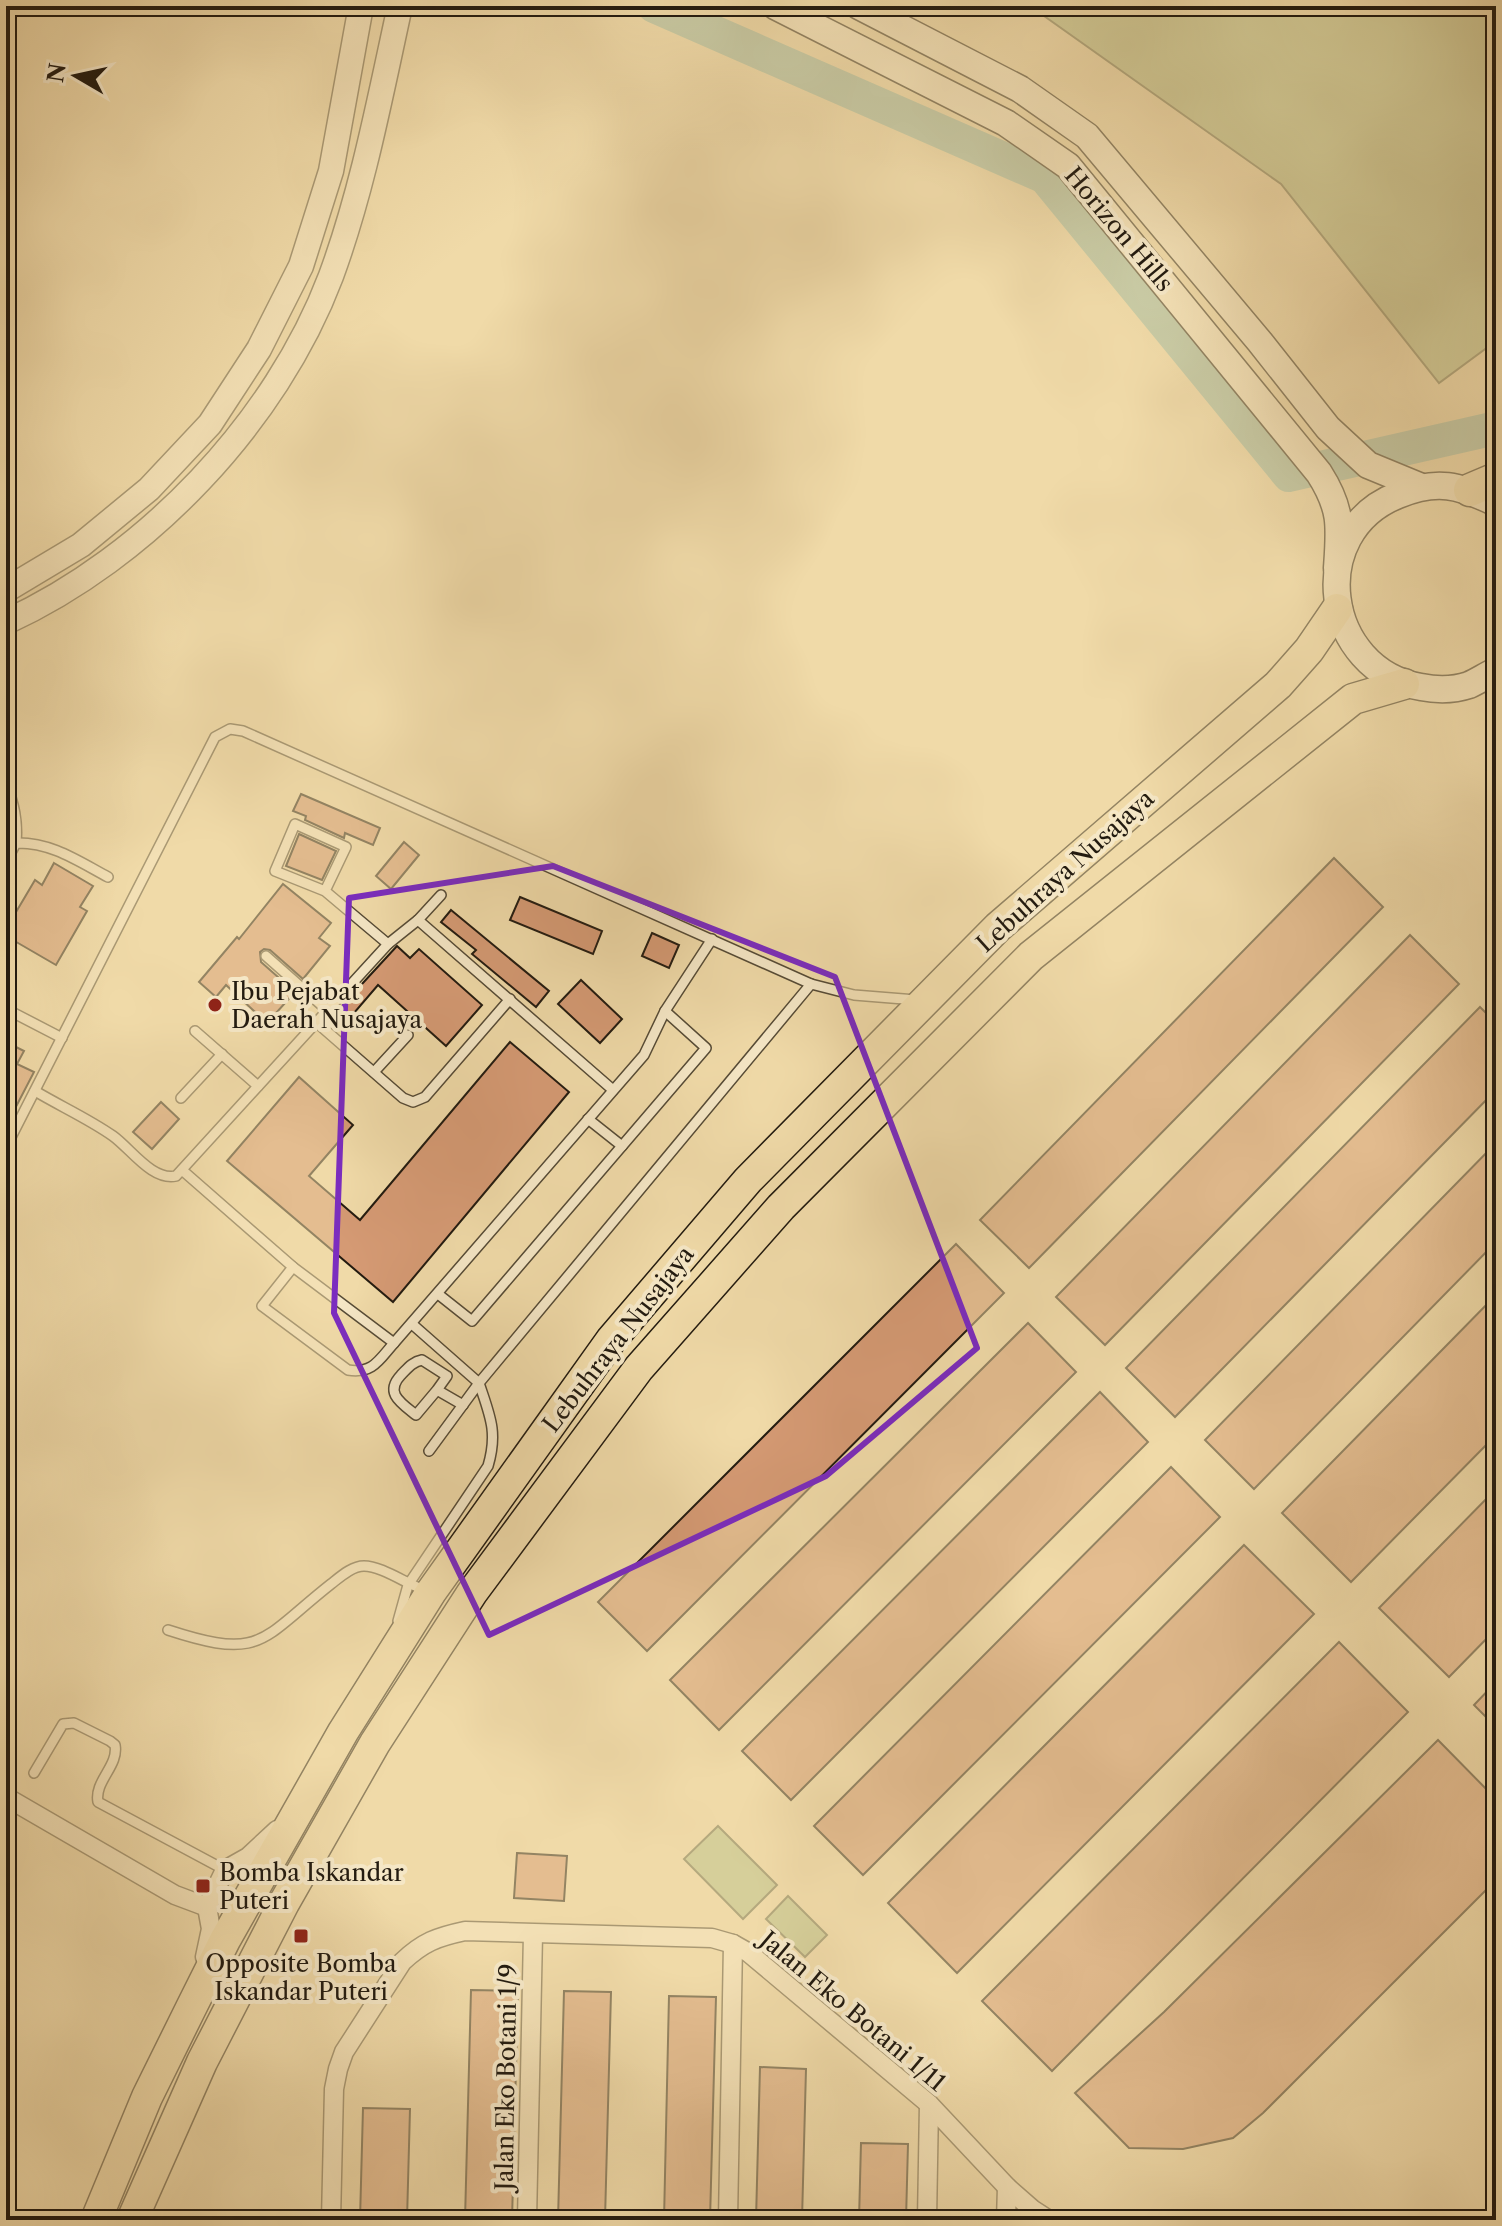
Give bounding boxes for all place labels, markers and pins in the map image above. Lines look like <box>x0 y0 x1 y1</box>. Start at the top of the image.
place label: Ibu Pejabat Daerah Nusajaya <box>231 977 422 1034</box>
marker: Ibu Pejabat Daerah Nusajaya <box>206 996 224 1014</box>
place label: Bomba Iskandar Puteri <box>219 1858 404 1915</box>
marker: Bomba Iskandar Puteri <box>194 1877 212 1895</box>
marker: Opposite Bomba Iskandar Puteri <box>292 1927 310 1945</box>
place label: Opposite Bomba Iskandar Puteri <box>205 1949 397 2006</box>

